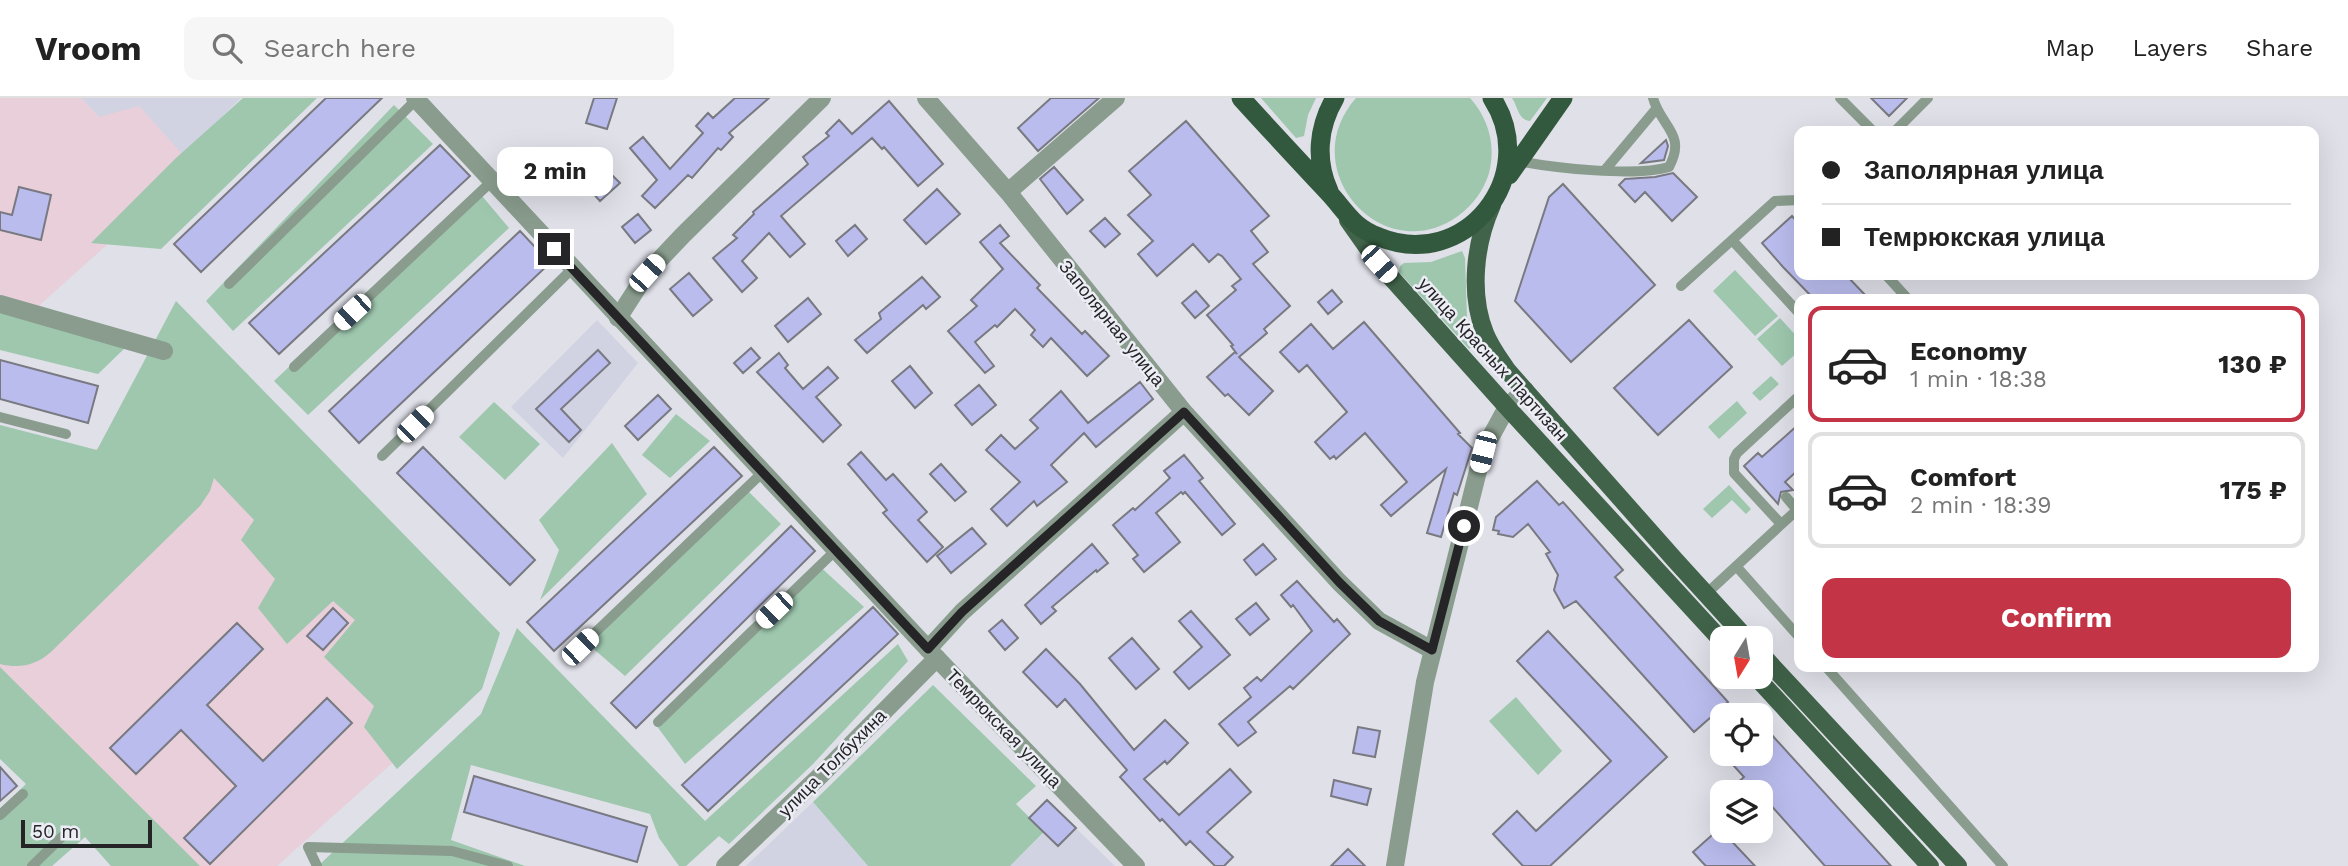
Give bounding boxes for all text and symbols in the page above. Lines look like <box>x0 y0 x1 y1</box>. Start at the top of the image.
search box <box>184 17 674 80</box>
text: Vroom <box>35 29 142 68</box>
icon: search <box>208 29 246 67</box>
text: Search here <box>264 33 416 63</box>
text: Map <box>2046 34 2094 62</box>
text: Layers <box>2132 34 2208 62</box>
text: Share <box>2246 34 2313 62</box>
callout: 2 min <box>496 148 612 197</box>
text: Заполярная улица <box>1864 155 2103 185</box>
text: 2 min <box>524 158 586 185</box>
text: Темрюкская улица <box>1864 222 2105 252</box>
route end <box>538 233 570 265</box>
car <box>1358 241 1401 287</box>
car <box>626 250 669 296</box>
street label: Заполярная улица <box>1055 256 1170 391</box>
street label: улица Красных Партизан <box>1414 273 1572 445</box>
car <box>330 290 375 334</box>
icon: car <box>1826 333 1889 396</box>
text: Economy <box>1910 336 2027 366</box>
text: 130 ₽ <box>2218 349 2287 379</box>
text: 1 min · 18:38 <box>1910 366 2047 393</box>
car <box>393 402 438 446</box>
car <box>1468 429 1499 475</box>
icon: car <box>1826 459 1889 522</box>
text: Comfort <box>1910 462 2016 492</box>
text: 175 ₽ <box>2220 475 2287 505</box>
text: 2 min · 18:39 <box>1910 492 2052 519</box>
route start <box>1448 510 1480 542</box>
button: Confirm <box>1822 578 2291 658</box>
car <box>752 588 797 632</box>
car <box>558 625 603 669</box>
north arrow <box>1710 626 1773 690</box>
map controls <box>1710 626 1773 843</box>
street label: Темрюкская улица <box>942 664 1067 792</box>
button: locate <box>1710 703 1773 766</box>
street label: улица Толбухина <box>774 704 891 821</box>
button: layers <box>1710 780 1773 843</box>
scale bar <box>21 817 152 849</box>
text: 50 m <box>32 820 79 843</box>

